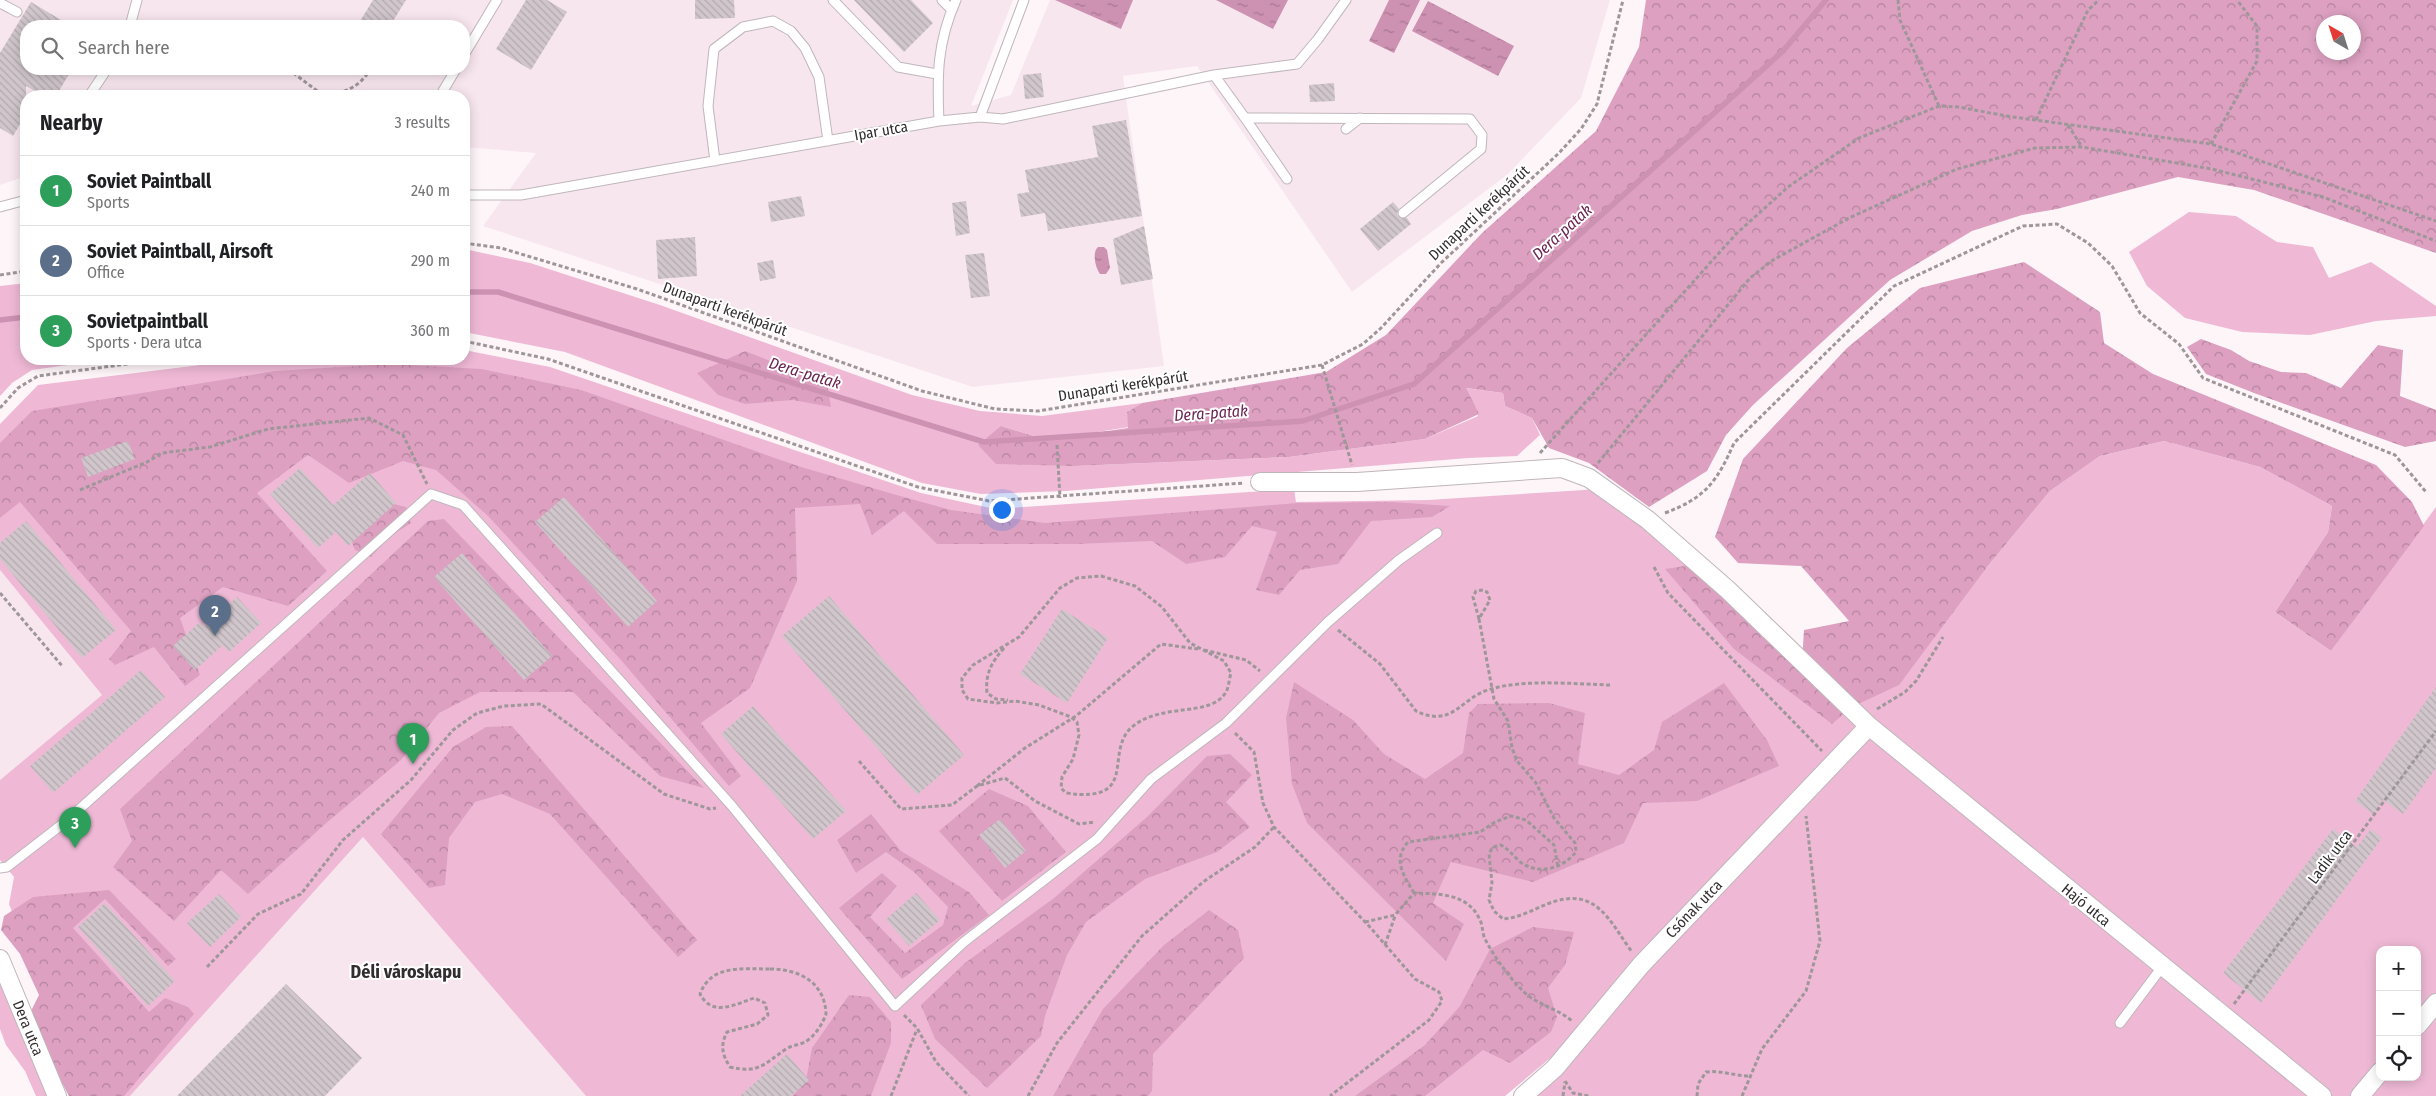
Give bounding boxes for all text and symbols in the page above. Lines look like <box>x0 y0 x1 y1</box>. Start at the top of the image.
north arrow <box>2316 15 2361 60</box>
search box <box>20 20 470 75</box>
icon: search <box>38 34 66 62</box>
text: Search here <box>78 36 170 59</box>
text: Nearby <box>40 110 102 136</box>
text: 3 results <box>394 113 450 132</box>
street label: Ipar utca <box>853 117 909 145</box>
street label: Dunaparti kerékpárút <box>1425 162 1533 264</box>
text: Soviet Paintball <box>87 170 211 193</box>
text: 1 <box>53 181 59 200</box>
text: 240 m <box>411 181 450 200</box>
text: Sports <box>87 193 130 212</box>
water label: Dera-patak <box>1528 200 1596 264</box>
text: Soviet Paintball, Airsoft <box>87 240 273 263</box>
text: 2 <box>52 251 60 270</box>
text: 290 m <box>411 251 450 270</box>
text: Office <box>87 263 125 282</box>
street label: Dunaparti kerékpárút <box>660 278 790 340</box>
text: Sovietpaintball <box>87 310 208 333</box>
text: 3 <box>52 321 60 340</box>
text: 360 m <box>410 321 450 340</box>
text: Sports · Dera utca <box>87 333 202 352</box>
water label: Dera-patak <box>767 353 843 393</box>
street label: Dunaparti kerékpárút <box>1057 367 1189 405</box>
water label: Dera-patak <box>1173 401 1249 425</box>
your location <box>989 497 1015 523</box>
pin: 2 <box>199 595 231 636</box>
pin: 1 <box>397 723 429 764</box>
pin: 3 <box>59 807 91 848</box>
street label: Ladik utca <box>2304 827 2356 887</box>
street label: Csónak utca <box>1662 876 1726 942</box>
street label: Hajó utca <box>2058 880 2114 930</box>
map controls <box>2376 946 2421 1081</box>
button: + <box>2376 946 2421 991</box>
district label: Déli városkapu <box>351 961 461 983</box>
button: − <box>2376 991 2421 1036</box>
street label: Dera utca <box>9 998 47 1058</box>
button: locate <box>2376 1036 2421 1081</box>

